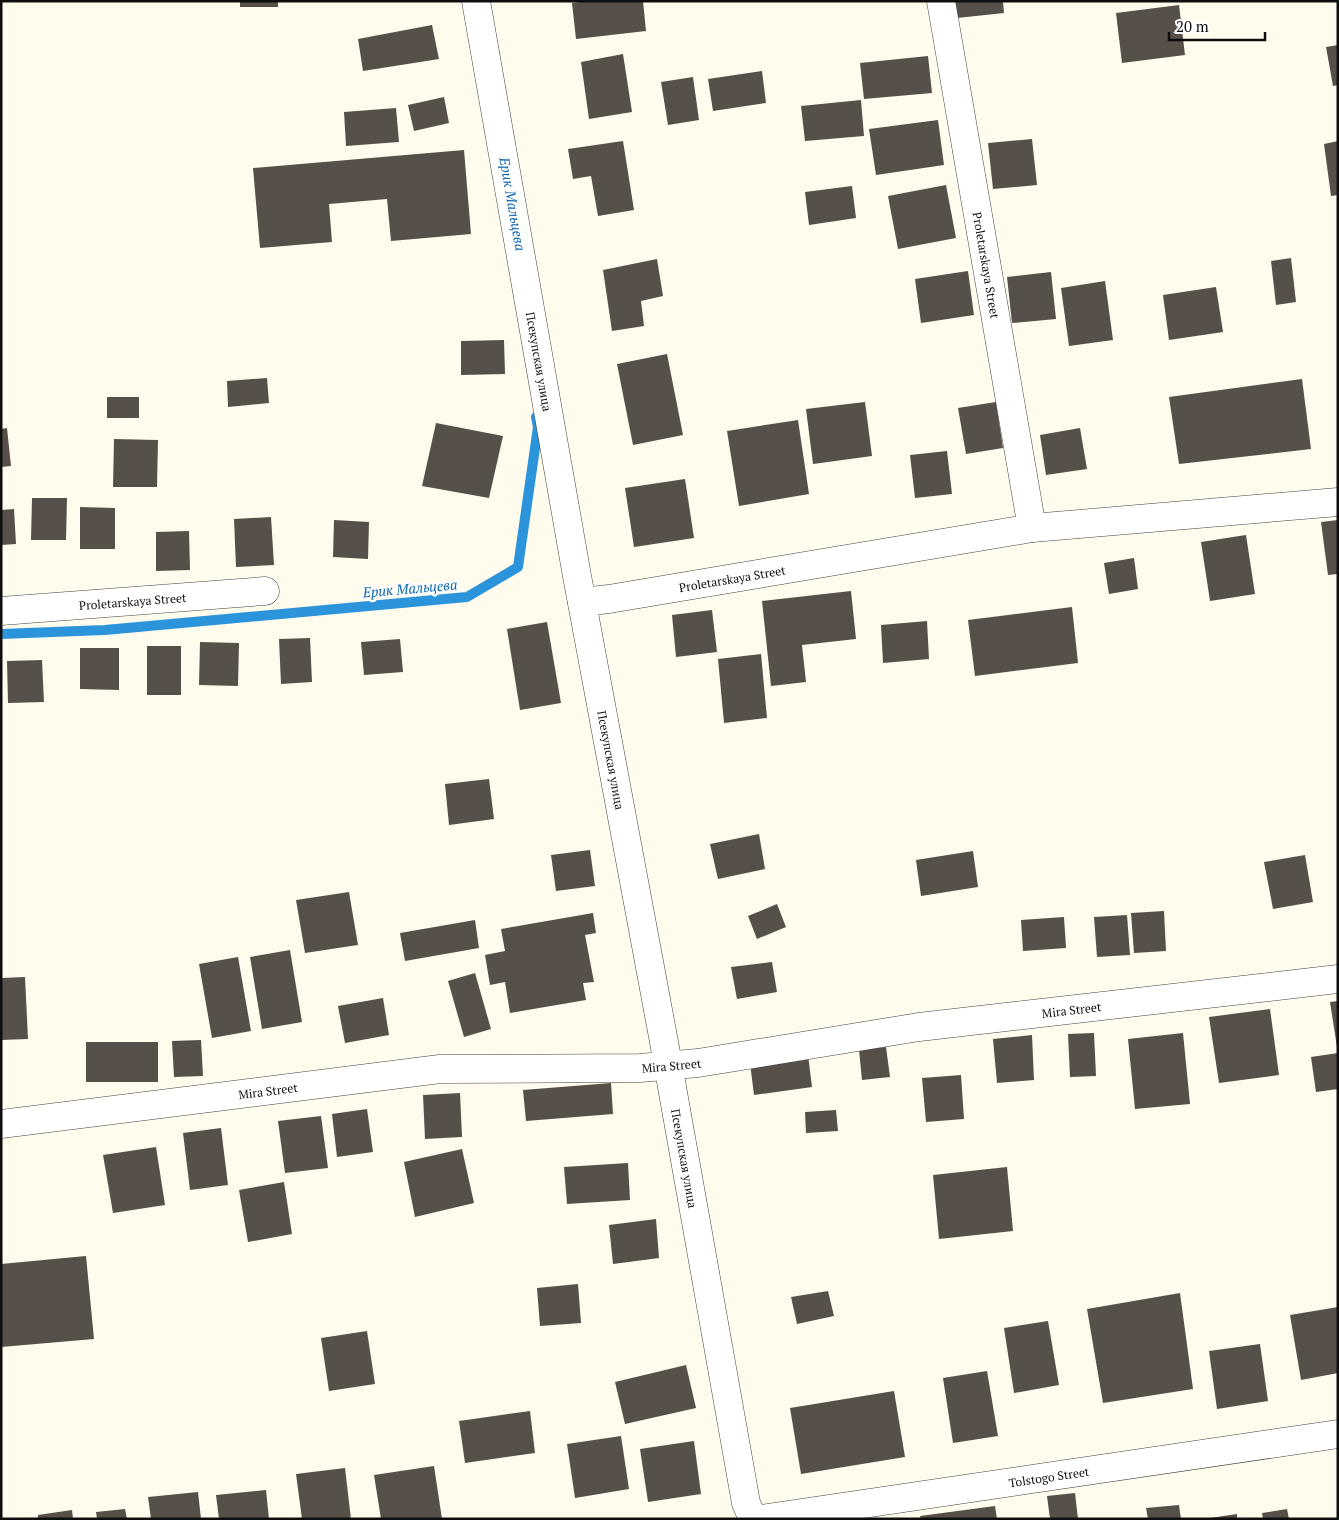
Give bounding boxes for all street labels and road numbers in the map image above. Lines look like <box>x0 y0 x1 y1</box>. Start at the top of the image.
street label: Proletarskaya Street <box>970 211 1003 320</box>
street label: Псекупская улица <box>523 311 555 412</box>
street label: Proletarskaya Street <box>678 562 787 595</box>
street label: Proletarskaya Street <box>78 589 187 613</box>
street label: Псекупская улица <box>595 709 628 811</box>
street label: Mira Street <box>1041 999 1102 1020</box>
street label: Mira Street <box>641 1055 703 1075</box>
street label: Mira Street <box>237 1079 299 1102</box>
street label: Псекупская улица <box>669 1108 701 1209</box>
street label: Tolstogo Street <box>1008 1463 1091 1490</box>

